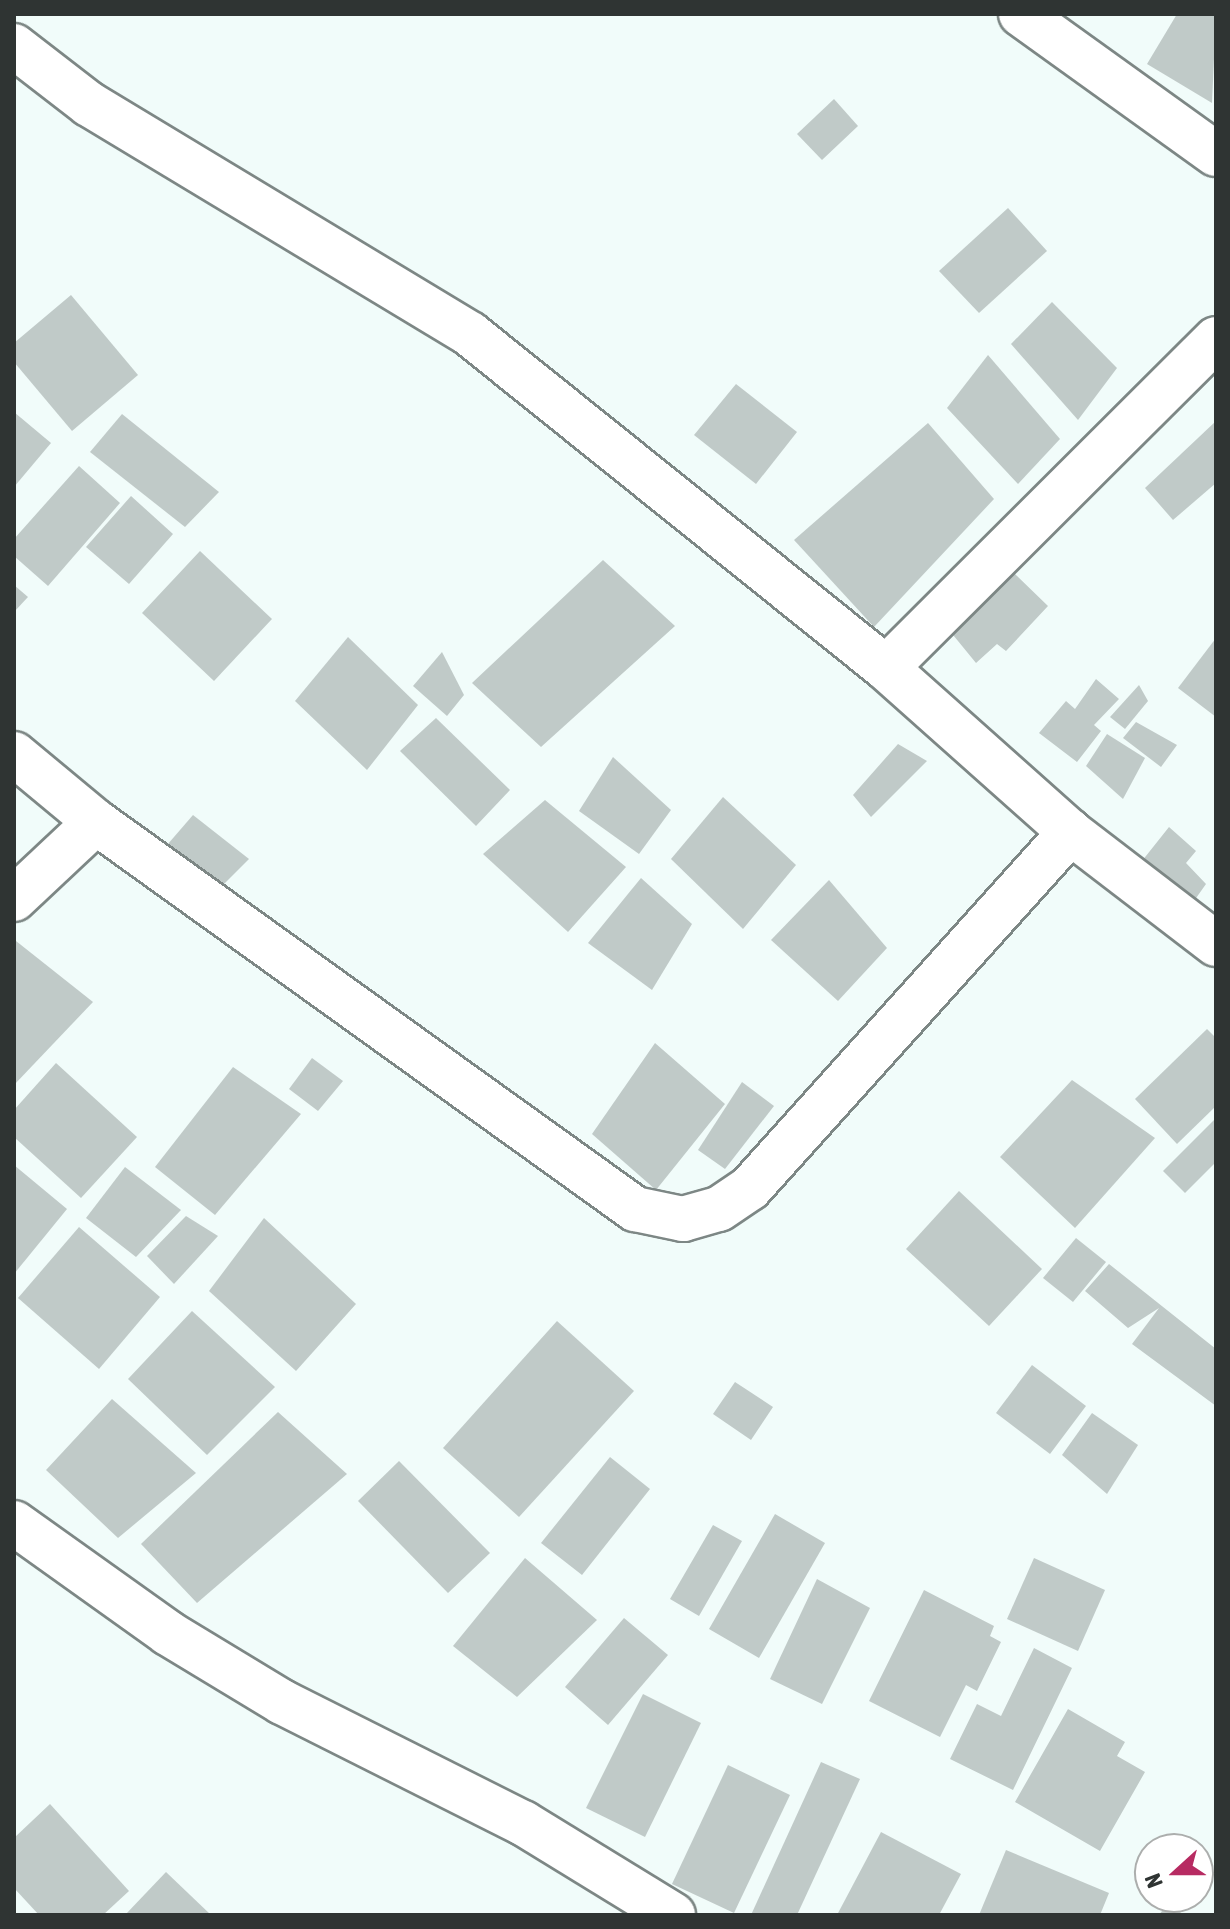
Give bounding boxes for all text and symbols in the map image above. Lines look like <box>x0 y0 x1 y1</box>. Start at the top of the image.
north arrow <box>1134 1833 1214 1913</box>
text: N <box>1139 1870 1168 1892</box>

